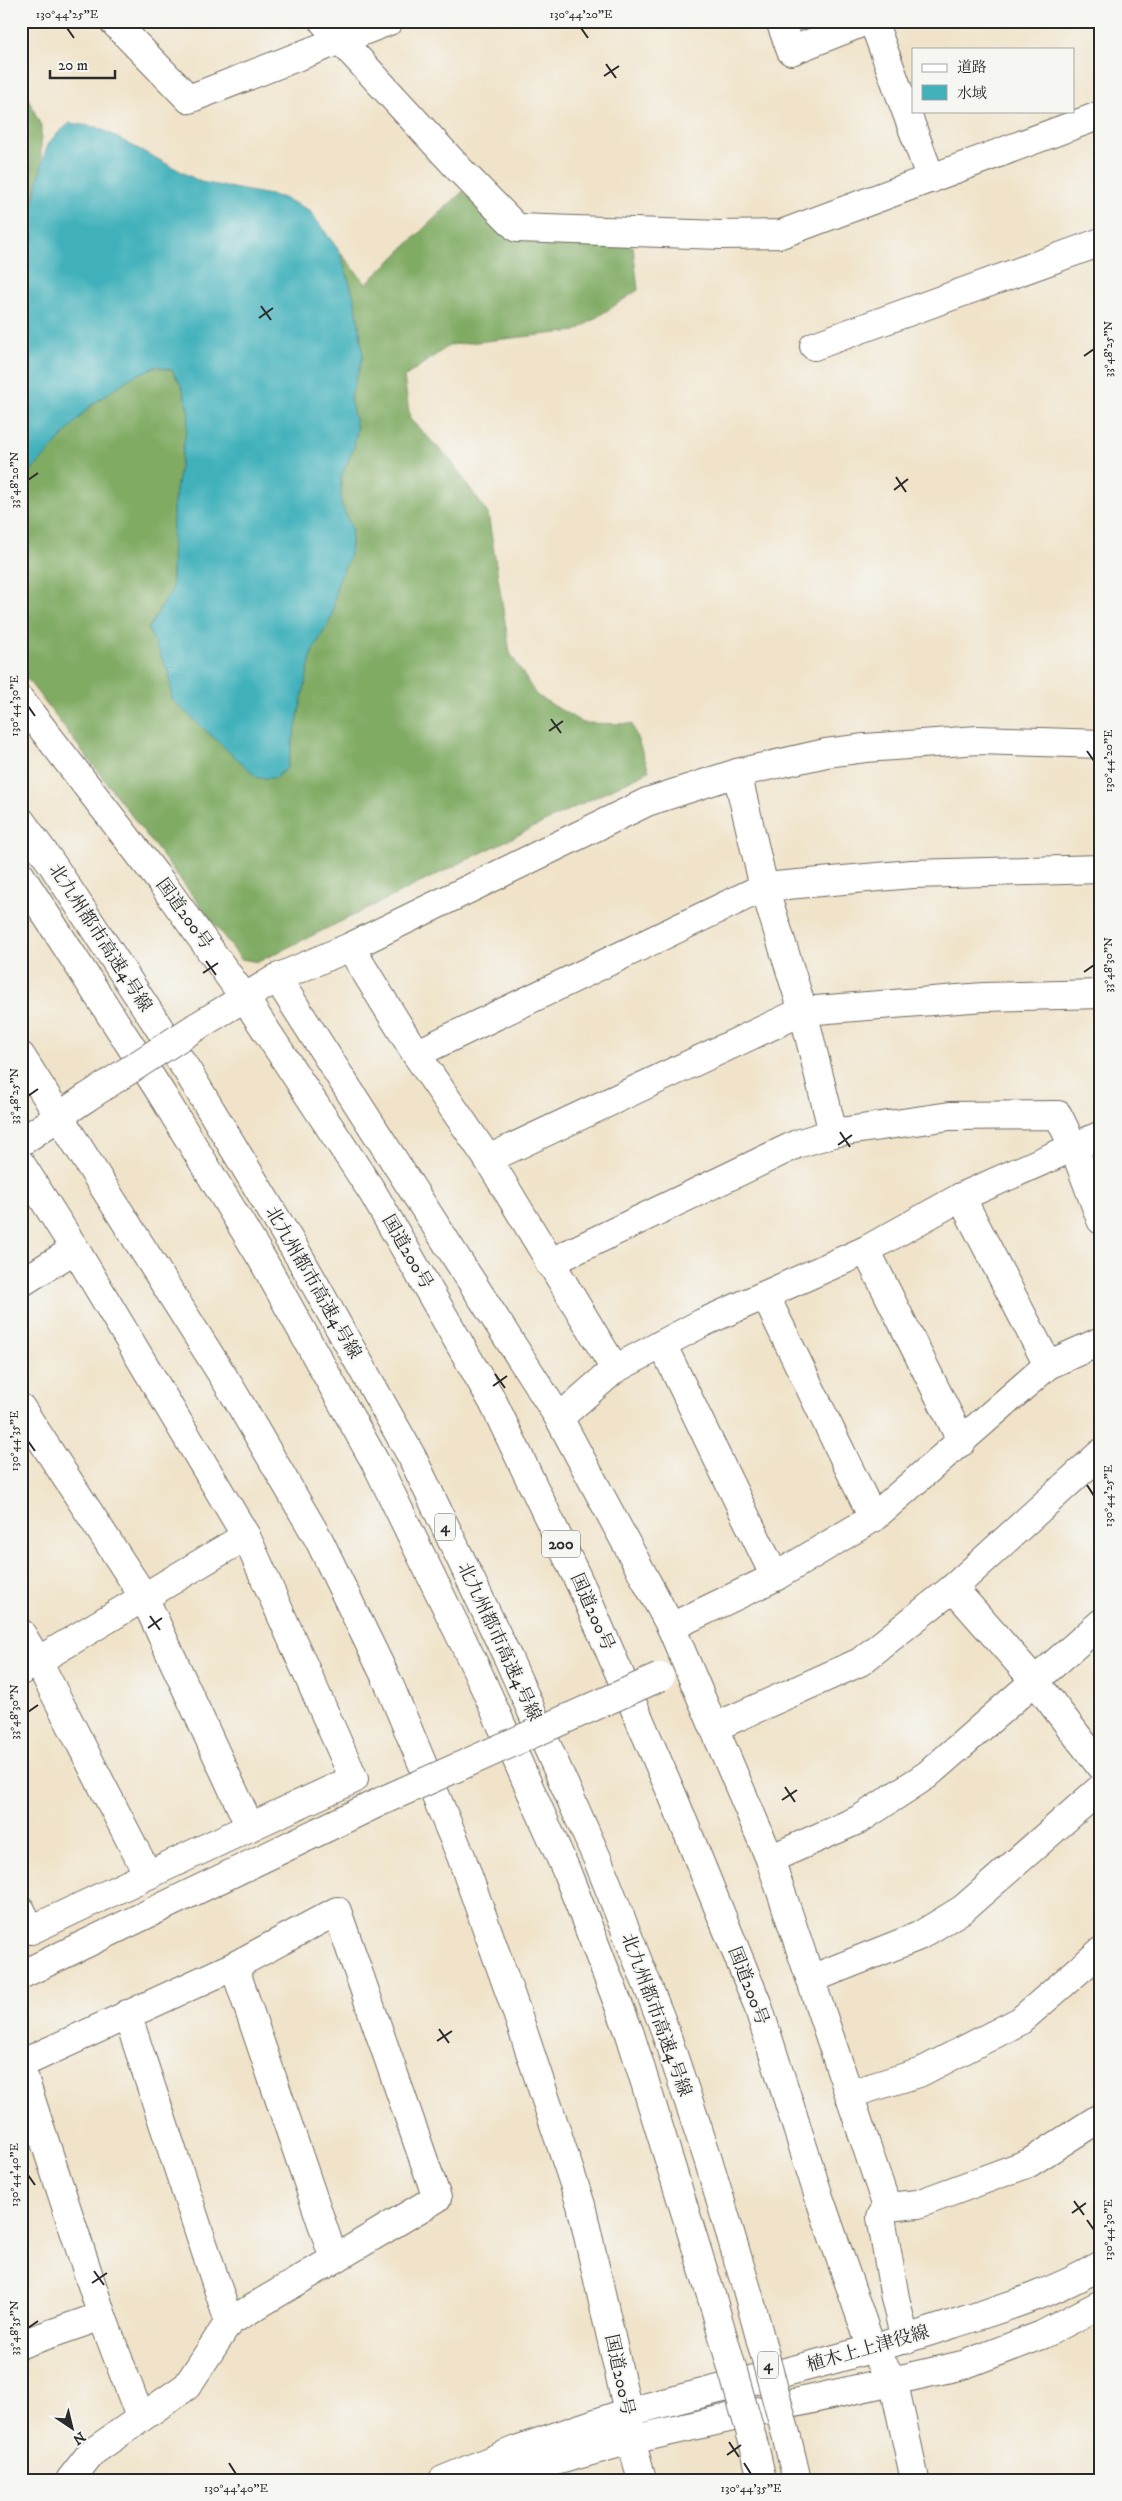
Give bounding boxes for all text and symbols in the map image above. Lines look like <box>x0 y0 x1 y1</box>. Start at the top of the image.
text: 130°44'25"E <box>36 7 99 22</box>
text: 130°44'20"E <box>550 7 613 22</box>
scale bar <box>50 48 115 80</box>
legend <box>912 48 1074 112</box>
text: 20 m <box>58 56 88 75</box>
text: 道路 <box>957 58 987 77</box>
text: 水域 <box>957 84 987 103</box>
text: 33°48'25"N <box>1101 321 1116 377</box>
text: 33°48'20"N <box>7 451 22 508</box>
text: 130°44'30"E <box>7 675 22 737</box>
text: 130°44'20"E <box>1101 729 1116 792</box>
street label: 北九州都市高速4号線 <box>44 860 156 1016</box>
street label: 国道200号 <box>151 874 217 954</box>
text: 33°48'30"N <box>1101 937 1116 993</box>
text: 33°48'25"N <box>7 1068 22 1124</box>
street label: 北九州都市高速4号線 <box>260 1203 366 1363</box>
street label: 国道200号 <box>377 1211 437 1293</box>
text: 130°44'35"E <box>7 1410 22 1471</box>
text: 130°44'25"E <box>1101 1464 1116 1527</box>
road number: 4 <box>435 1514 455 1540</box>
road number: 200 <box>542 1530 580 1558</box>
street label: 北九州都市高速4号線 <box>453 1559 545 1725</box>
street label: 国道200号 <box>565 1570 619 1654</box>
text: 33°48'30"N <box>7 1684 22 1740</box>
street label: 北九州都市高速4号線 <box>616 1930 696 2100</box>
street label: 国道200号 <box>723 1944 773 2028</box>
text: 130°44'40"E <box>7 2143 22 2207</box>
text: 130°44'30"E <box>1101 2199 1116 2261</box>
text: 33°48'35"N <box>7 2300 22 2356</box>
street label: 植木上上津役線 <box>804 2321 932 2377</box>
street label: 国道200号 <box>600 2333 638 2417</box>
road number: 4 <box>758 2352 778 2378</box>
north arrow <box>48 2404 98 2454</box>
text: N <box>69 2427 89 2449</box>
text: 130°44'40"E <box>204 2481 268 2496</box>
text: 130°44'35"E <box>721 2481 782 2496</box>

